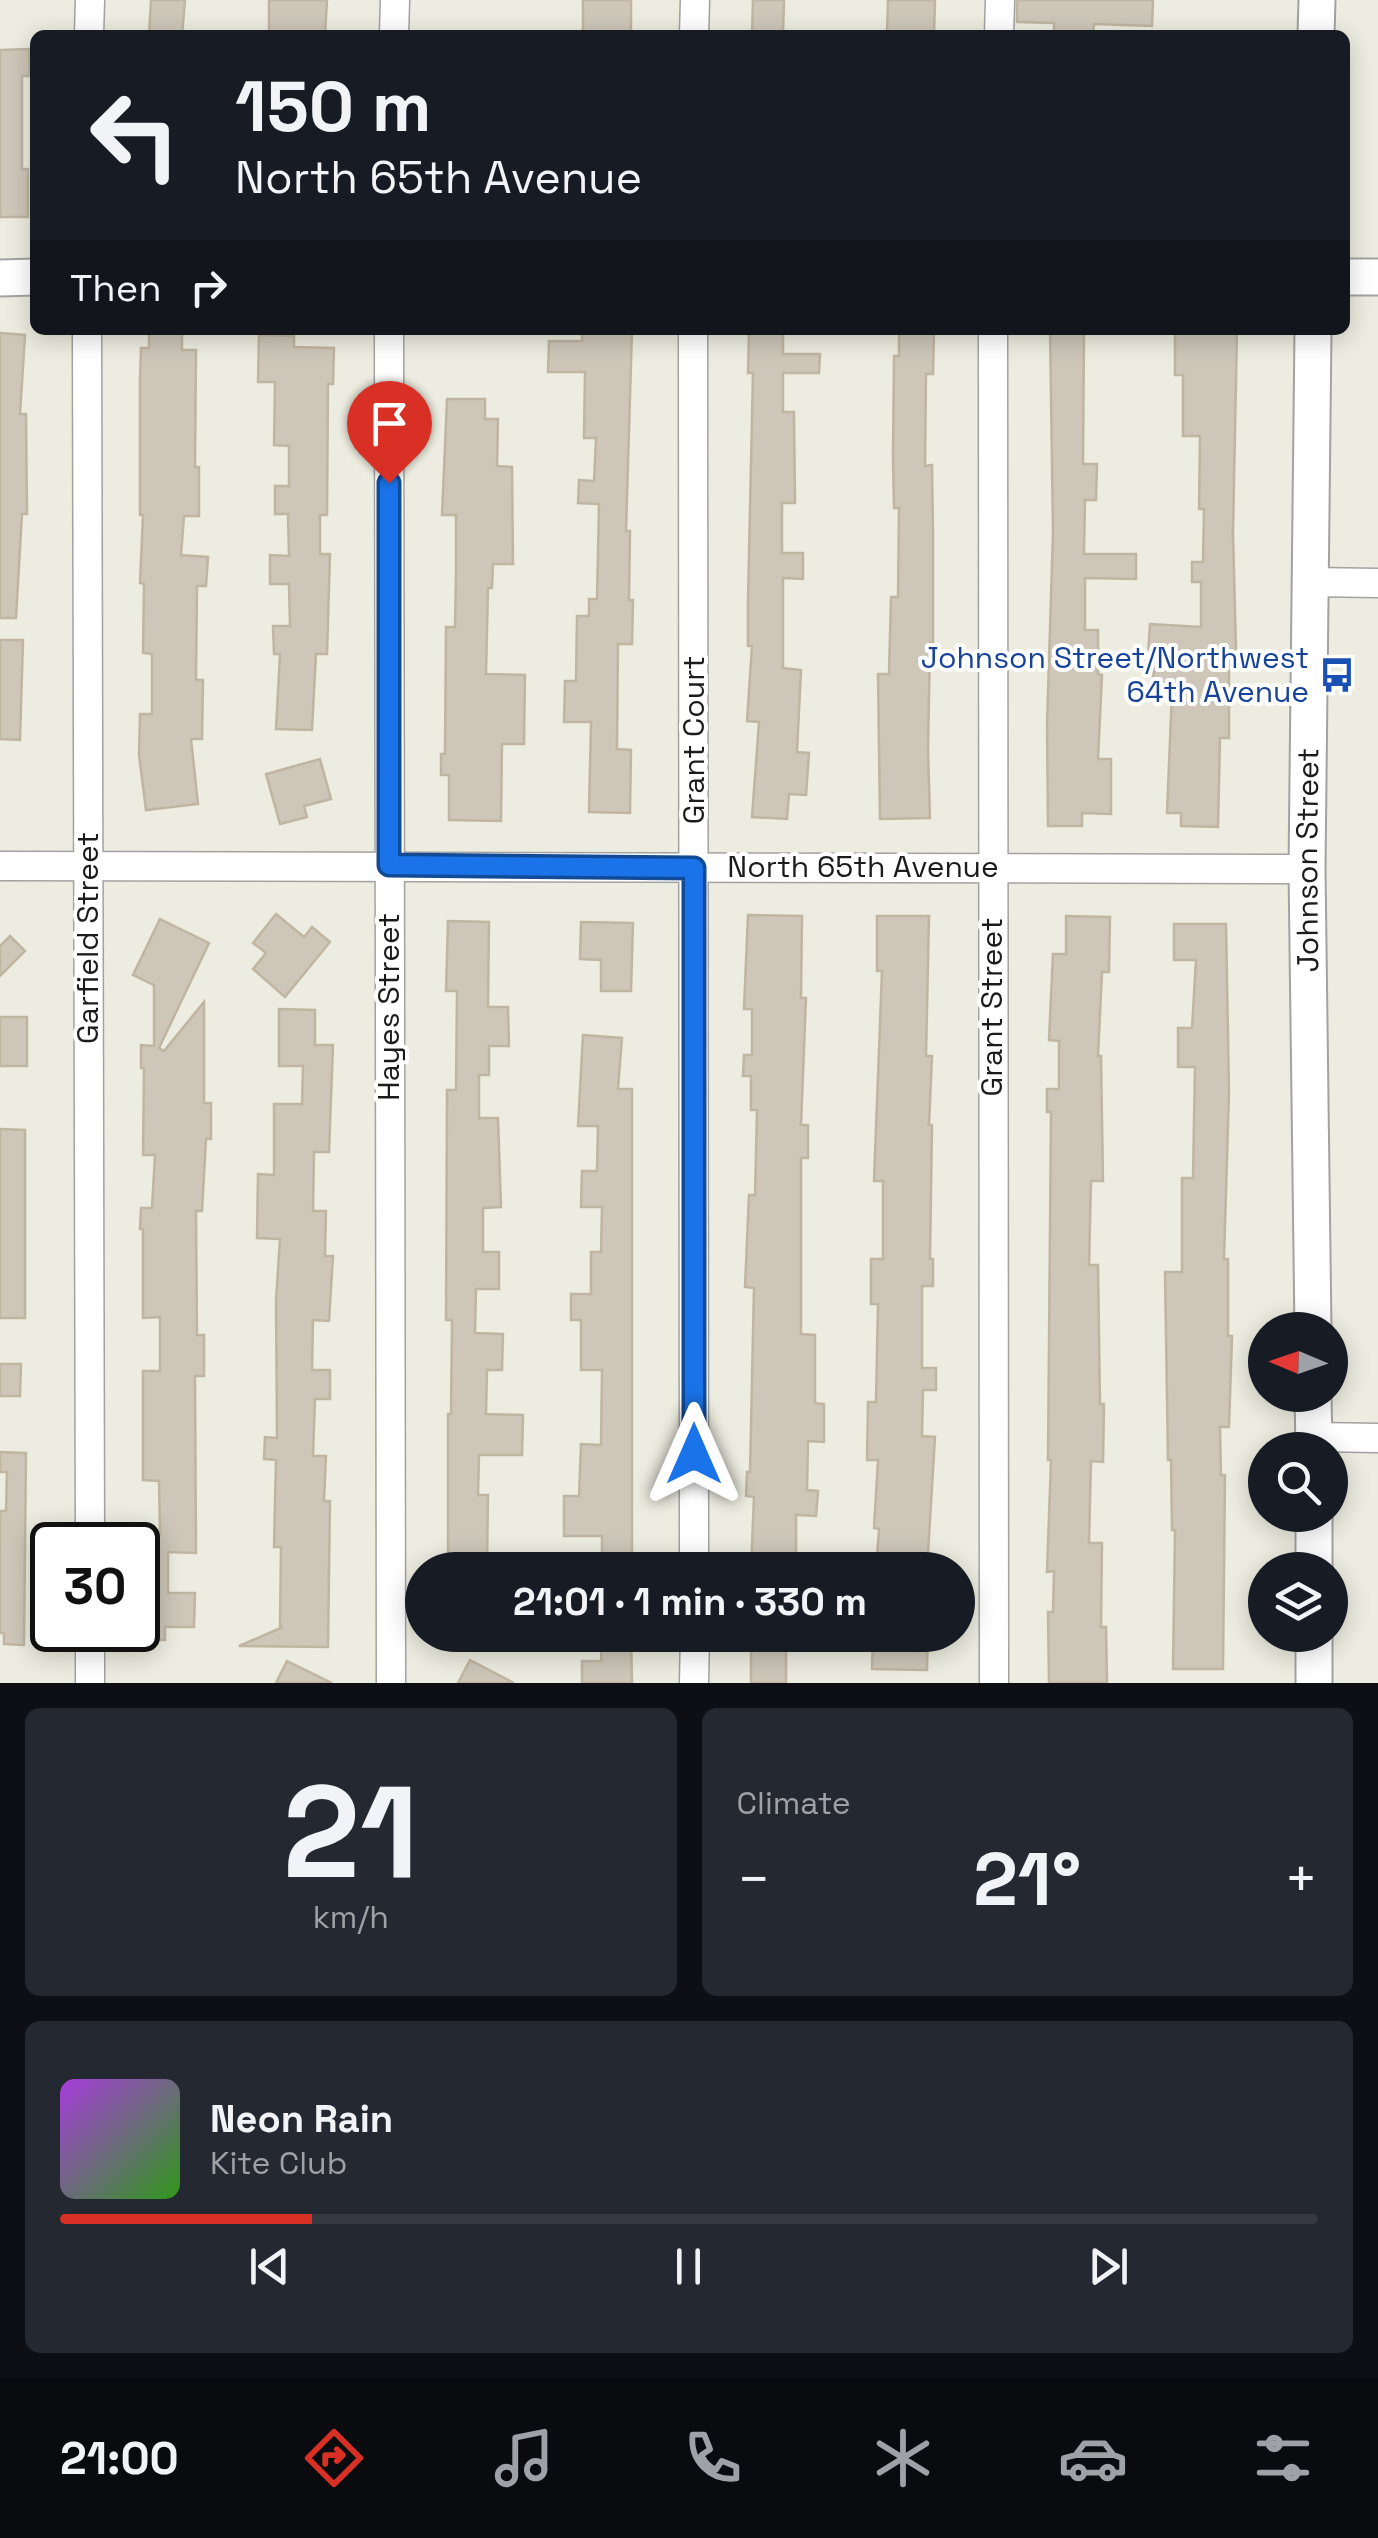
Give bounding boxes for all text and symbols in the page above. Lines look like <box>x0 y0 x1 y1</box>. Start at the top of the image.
text: 150 m <box>235 62 432 151</box>
icon: left <box>70 70 200 200</box>
text: North 65th Avenue <box>235 149 642 206</box>
icon: right <box>181 260 236 315</box>
text: Then <box>70 264 161 312</box>
pin <box>347 381 432 484</box>
icon: arrive <box>362 396 417 451</box>
place label: Johnson Street/Northwest 64th Avenue <box>921 638 1309 711</box>
street label: Grant Court <box>674 656 713 824</box>
bus stop icon: Johnson Street/Northwest 64th Avenue <box>1318 656 1356 694</box>
street label: Johnson Street <box>1287 748 1327 973</box>
street label: Garfield Street <box>68 832 107 1044</box>
street label: North 65th Avenue <box>727 847 999 886</box>
street label: Hayes Street <box>369 913 408 1101</box>
street label: Grant Street <box>972 917 1011 1097</box>
north arrow <box>1248 1312 1348 1412</box>
map controls <box>1248 1312 1348 1652</box>
position arrow <box>642 1402 746 1506</box>
button: search <box>1248 1432 1348 1532</box>
speed limit sign: 30 <box>30 1522 160 1652</box>
button: layers <box>1248 1552 1348 1652</box>
text: 21:01 · 1 min · 330 m <box>513 1578 867 1626</box>
text: 21 <box>283 1749 419 1915</box>
text: Climate <box>737 1783 851 1823</box>
text: 21° <box>973 1831 1081 1927</box>
text: − <box>737 1844 771 1914</box>
text: + <box>1284 1844 1318 1914</box>
text: km/h <box>313 1897 389 1937</box>
text: Neon Rain <box>210 2095 393 2143</box>
text: Kite Club <box>210 2143 347 2183</box>
icon: previous <box>242 2239 297 2294</box>
icon: pause <box>661 2239 716 2294</box>
icon: next <box>1081 2239 1136 2294</box>
icon: directions <box>299 2423 369 2493</box>
icon: music <box>489 2423 559 2493</box>
icon: phone <box>678 2423 748 2493</box>
icon: climate <box>868 2423 938 2493</box>
icon: car <box>1058 2423 1128 2493</box>
icon: filters <box>1248 2423 1318 2493</box>
text: 21:00 <box>60 2430 179 2487</box>

